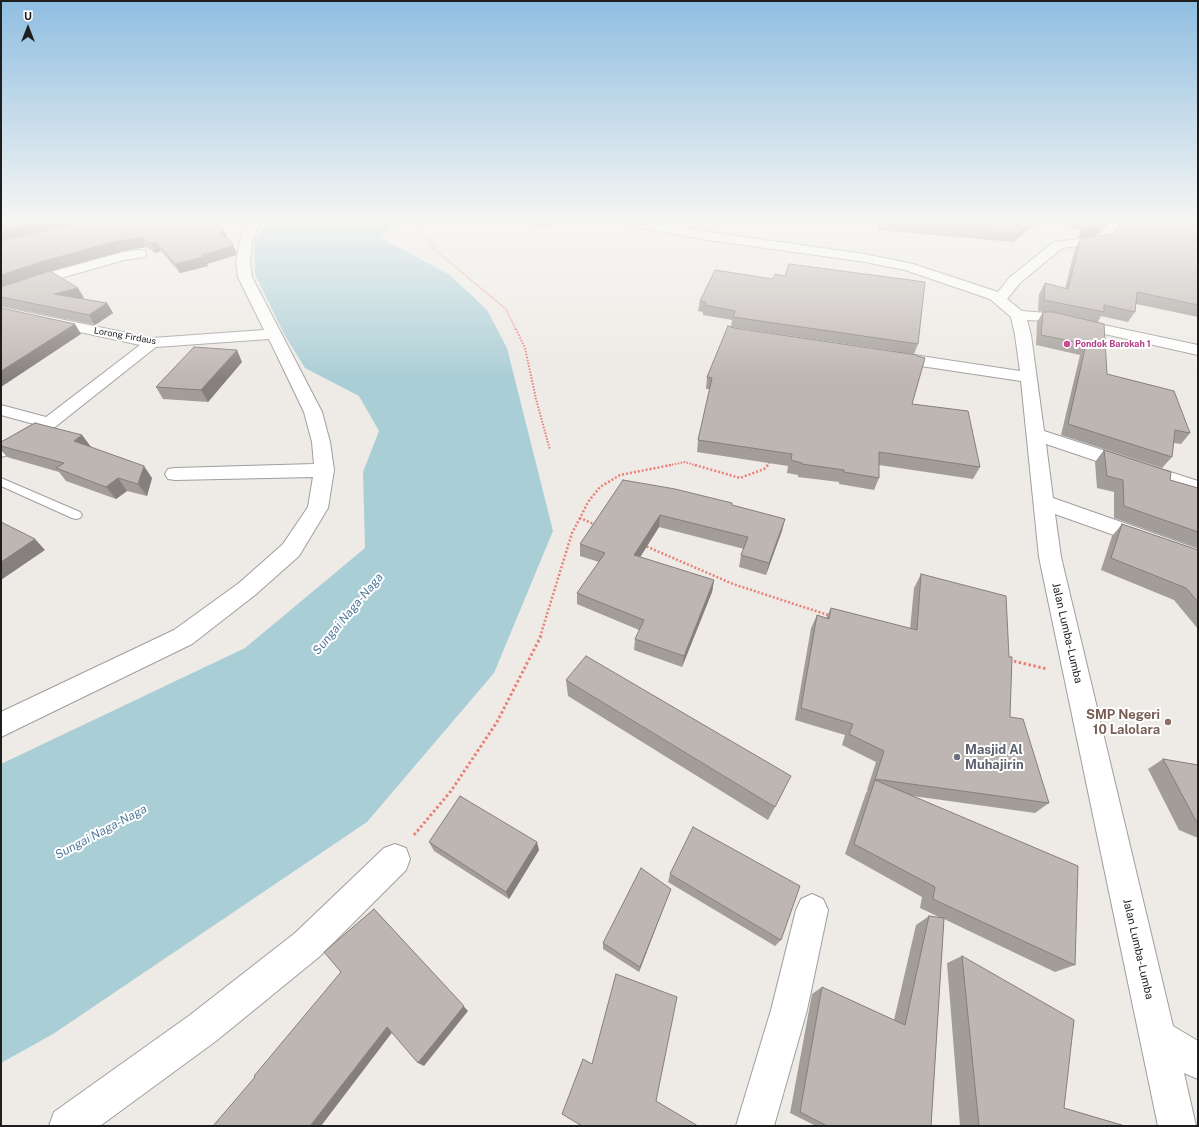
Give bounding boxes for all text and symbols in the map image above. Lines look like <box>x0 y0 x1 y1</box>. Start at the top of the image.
north arrow <box>8 8 48 48</box>
text: U <box>24 10 32 22</box>
street label: Lorong Firdaus <box>93 325 157 347</box>
marker: Pondok Barokah 1 <box>1062 339 1072 349</box>
place label: Pondok Barokah 1 <box>1075 339 1151 349</box>
water label: Sungai Naga-Naga <box>310 570 386 658</box>
street label: Jalan Lumba-Lumba <box>1049 581 1085 685</box>
place label: SMP Negeri 10 Lalolara <box>1086 707 1160 738</box>
marker: SMP Negeri 10 Lalolara <box>1163 717 1173 727</box>
place label: Masjid Al Muhajirin <box>965 742 1024 773</box>
marker: Masjid Al Muhajirin <box>952 752 962 762</box>
water label: Sungai Naga-Naga <box>53 802 149 862</box>
street label: Jalan Lumba-Lumba <box>1120 897 1156 1001</box>

